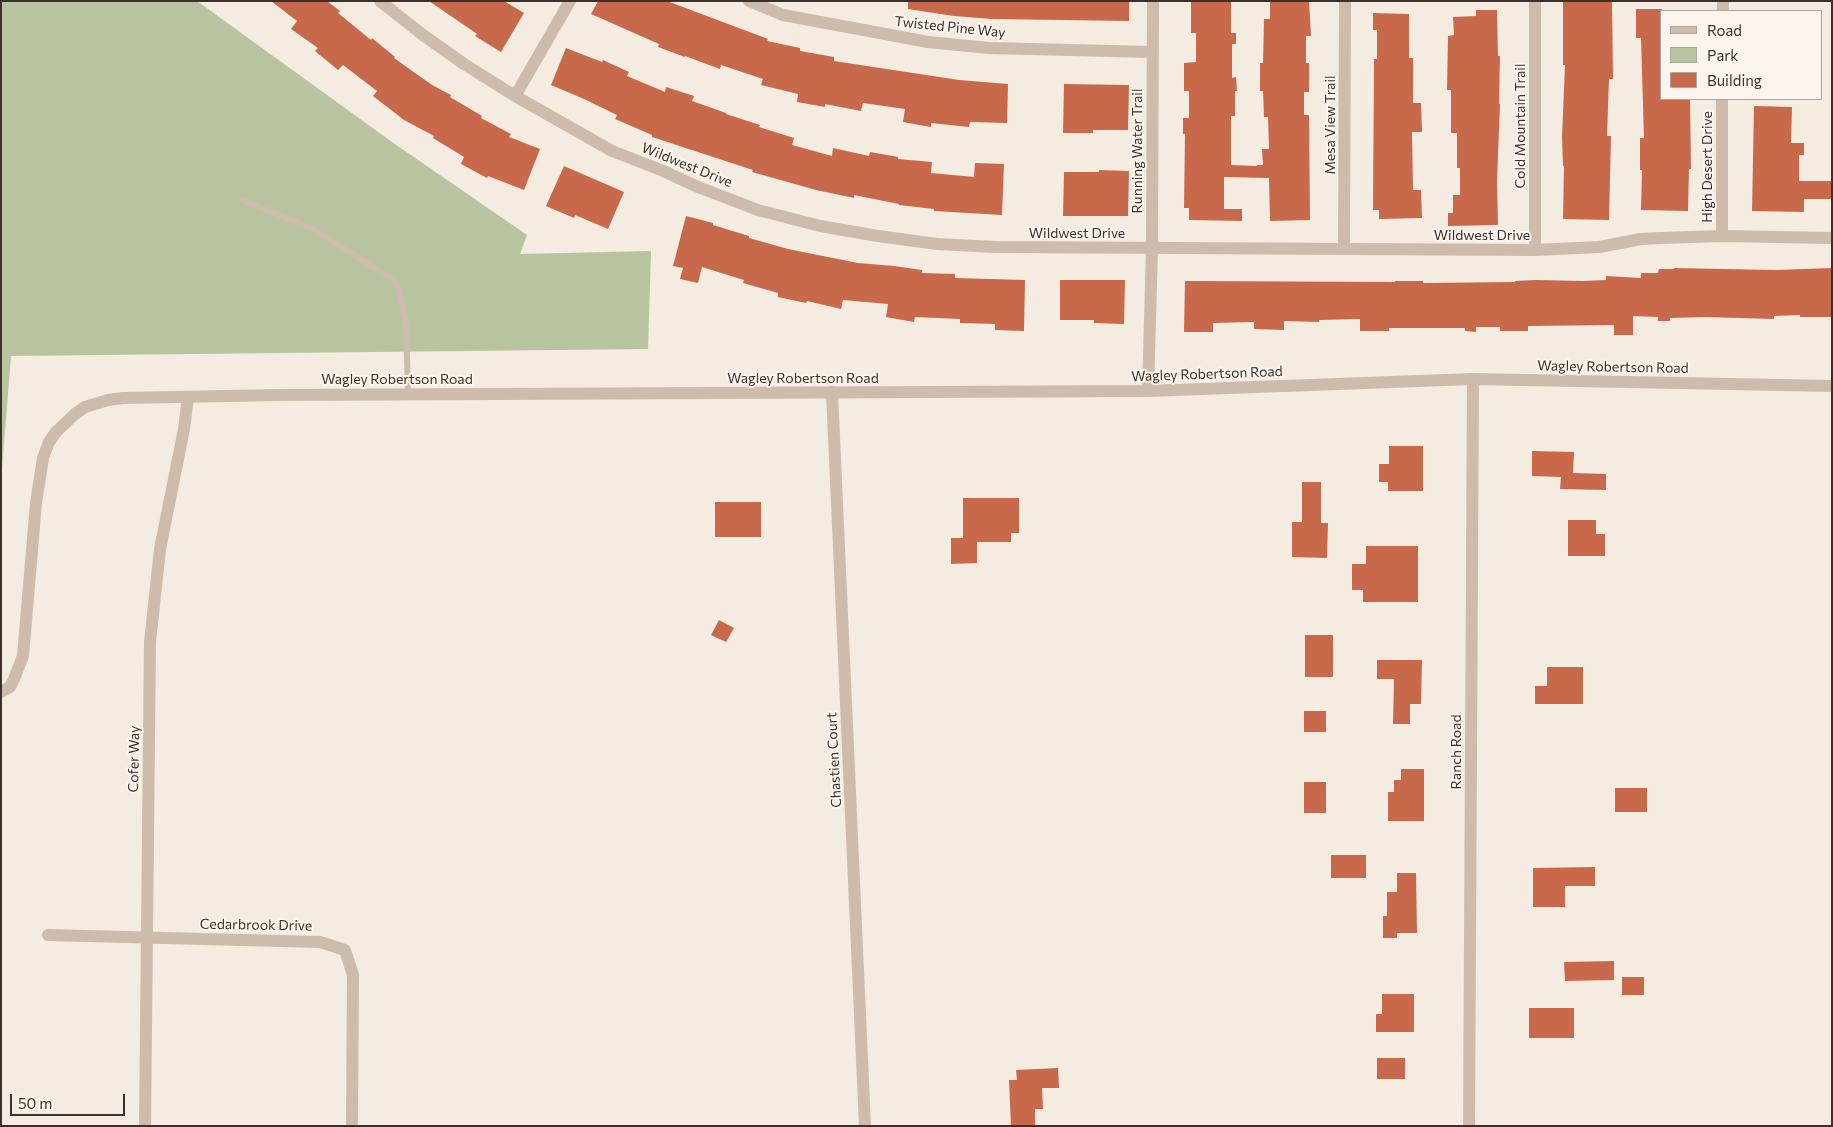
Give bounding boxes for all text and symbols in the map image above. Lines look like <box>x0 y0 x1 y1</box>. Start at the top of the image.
legend <box>1660 10 1823 100</box>
street label: Twisted Pine Way <box>894 13 1006 41</box>
text: Road <box>1707 21 1742 39</box>
text: Park <box>1707 46 1738 64</box>
street label: Cold Mountain Trail <box>1512 64 1528 188</box>
text: Building <box>1707 71 1762 89</box>
street label: Mesa View Trail <box>1322 75 1338 175</box>
street label: Running Water Trail <box>1129 89 1145 213</box>
street label: High Desert Drive <box>1699 111 1715 223</box>
street label: Wildwest Drive <box>639 139 735 191</box>
street label: Wildwest Drive <box>1029 225 1125 241</box>
street label: Wildwest Drive <box>1434 227 1530 243</box>
street label: Wagley Robertson Road <box>1537 357 1689 377</box>
street label: Wagley Robertson Road <box>1131 363 1283 385</box>
street label: Wagley Robertson Road <box>727 370 879 386</box>
street label: Wagley Robertson Road <box>321 371 473 387</box>
street label: Chastien Court <box>823 712 845 808</box>
street label: Ranch Road <box>1448 714 1464 790</box>
street label: Cofer Way <box>125 726 143 792</box>
street label: Cedarbrook Drive <box>200 916 312 934</box>
scale bar <box>12 1084 128 1116</box>
text: 50 m <box>18 1094 52 1112</box>

